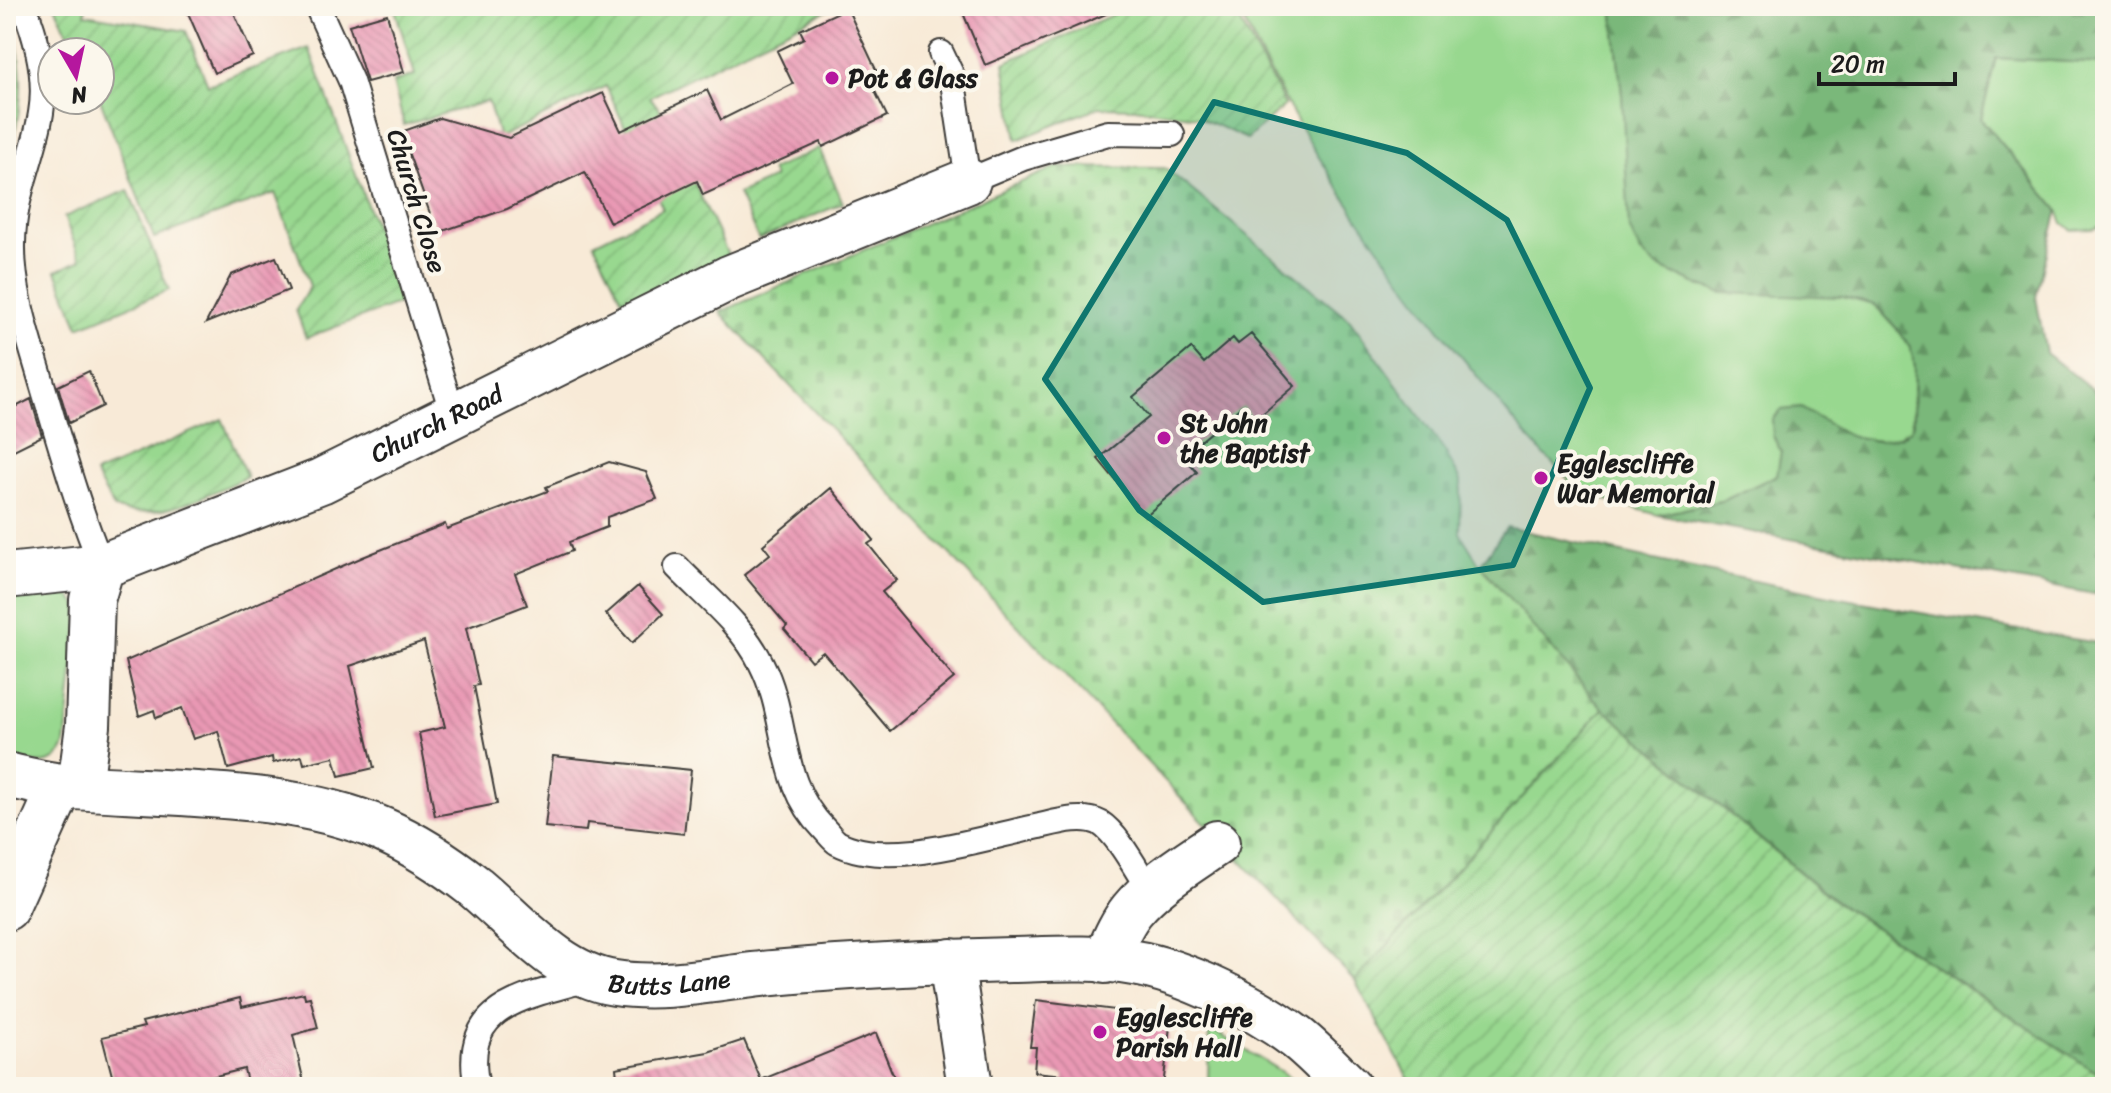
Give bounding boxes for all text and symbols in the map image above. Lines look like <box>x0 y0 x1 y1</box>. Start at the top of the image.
north arrow <box>36 36 116 116</box>
scale bar <box>1819 36 1955 86</box>
text: 20 m <box>1831 43 1885 85</box>
place label: Pot & Glass <box>848 55 979 101</box>
marker: Pot & Glass <box>823 69 841 87</box>
text: N <box>68 75 91 116</box>
street label: Church Close <box>373 123 461 279</box>
street label: Church Road <box>362 370 513 476</box>
place label: St John the Baptist <box>1179 400 1311 476</box>
marker: St John the Baptist <box>1155 429 1173 447</box>
place label: Egglescliffe War Memorial <box>1557 440 1716 516</box>
marker: Egglescliffe War Memorial <box>1532 469 1550 487</box>
street label: Butts Lane <box>605 955 734 1008</box>
place label: Egglescliffe Parish Hall <box>1116 994 1253 1070</box>
marker: Egglescliffe Parish Hall <box>1091 1023 1109 1041</box>

